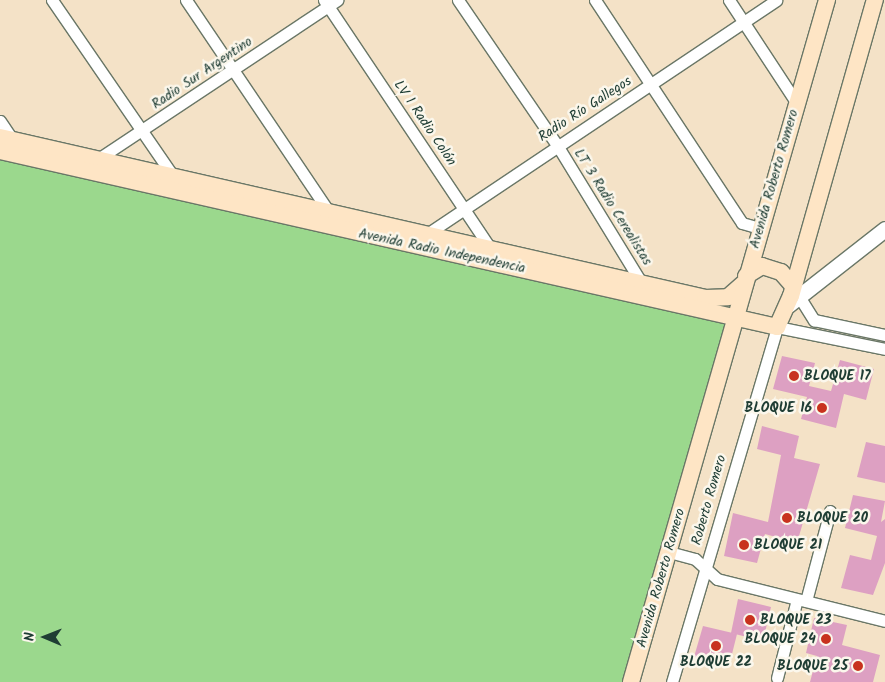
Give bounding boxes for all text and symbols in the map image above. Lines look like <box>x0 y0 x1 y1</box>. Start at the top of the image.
street label: Radio Sur Argentino <box>149 33 255 113</box>
street label: Radio Río Gallegos <box>535 73 635 145</box>
street label: LV 1 Radio Colón <box>390 77 460 169</box>
street label: Avenida Roberto Romero <box>746 108 802 250</box>
street label: LT 3 Radio Cerealistas <box>570 146 656 268</box>
street label: Avenida Radio Independencia <box>357 225 527 277</box>
place label: BLOQUE 17 <box>804 368 871 384</box>
marker: BLOQUE 17 <box>788 370 800 382</box>
place label: BLOQUE 16 <box>744 400 812 416</box>
marker: BLOQUE 16 <box>816 402 828 414</box>
street label: Roberto Romero <box>688 453 730 547</box>
street label: Avenida Roberto Romero <box>633 507 689 649</box>
place label: BLOQUE 20 <box>797 510 868 526</box>
marker: BLOQUE 20 <box>781 512 793 524</box>
place label: BLOQUE 21 <box>754 537 822 553</box>
marker: BLOQUE 21 <box>738 539 750 551</box>
north arrow <box>20 612 70 662</box>
place label: BLOQUE 23 <box>760 612 832 628</box>
marker: BLOQUE 23 <box>744 614 756 626</box>
place label: BLOQUE 24 <box>745 631 816 647</box>
text: N <box>19 632 41 641</box>
marker: BLOQUE 24 <box>820 633 832 645</box>
marker: BLOQUE 22 <box>710 640 722 652</box>
place label: BLOQUE 22 <box>680 654 752 670</box>
place label: BLOQUE 25 <box>777 658 848 674</box>
marker: BLOQUE 25 <box>852 660 864 672</box>

